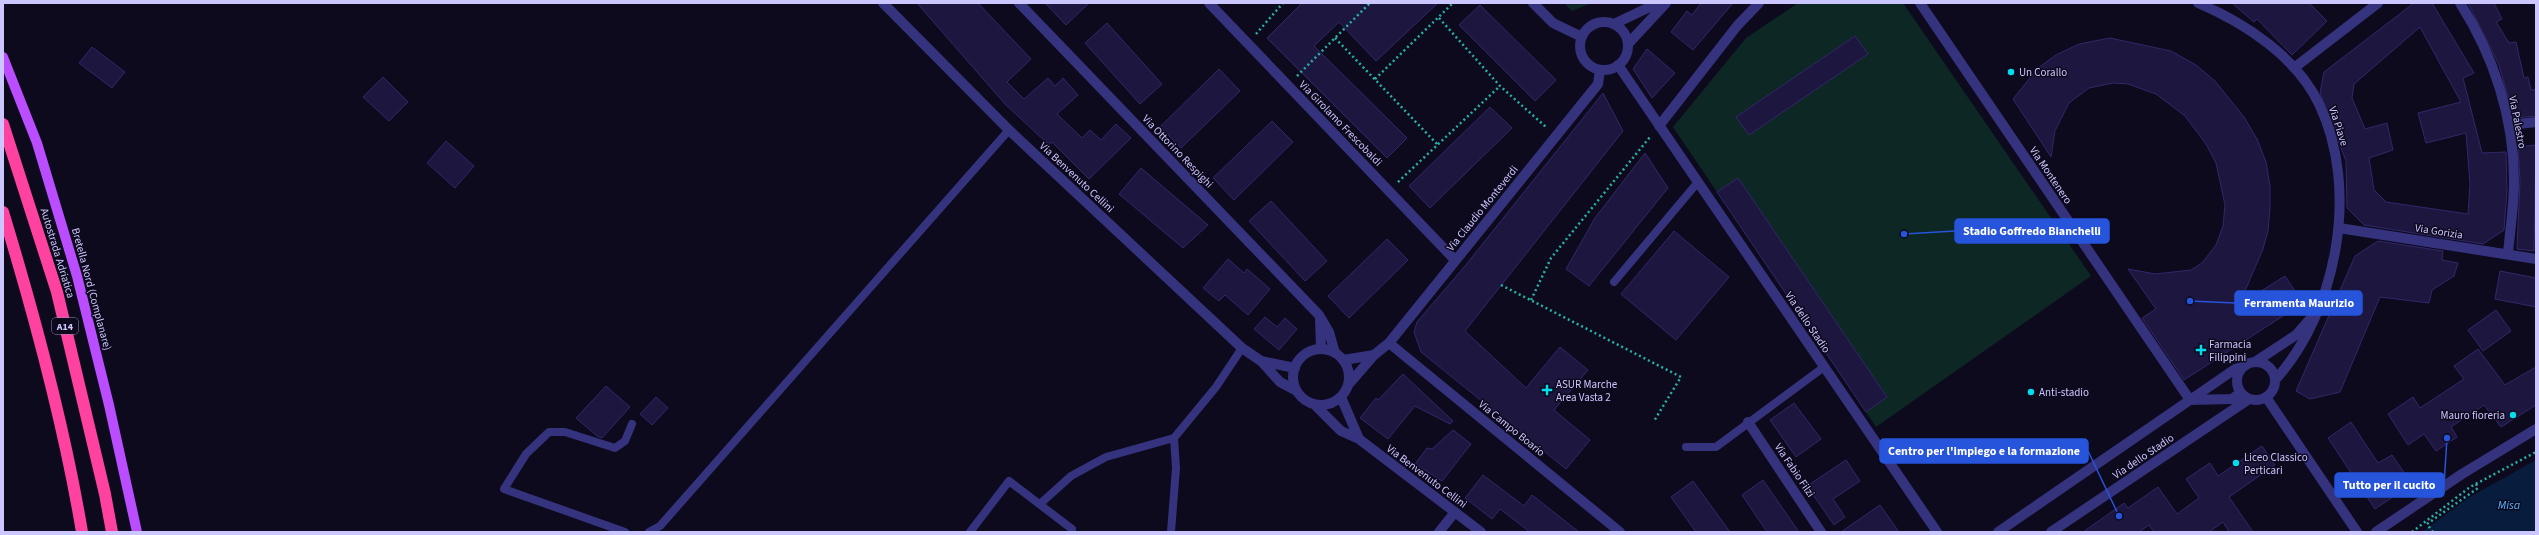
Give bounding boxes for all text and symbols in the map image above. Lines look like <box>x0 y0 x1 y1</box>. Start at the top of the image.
place label: Un Corallo <box>2019 65 2067 80</box>
marker: Un Corallo <box>2006 67 2016 77</box>
street label: Via Girolamo Frescobaldi <box>1296 77 1386 169</box>
street label: Via Palestro <box>2505 94 2530 150</box>
street label: Via Piave <box>2325 104 2352 149</box>
street label: Via Ottorino Respighi <box>1139 111 1217 191</box>
street label: Via Benvenuto Cellini <box>1036 139 1117 216</box>
street label: Via Montenero <box>2026 144 2075 207</box>
street label: Via Claudio Monteverdi <box>1443 162 1522 254</box>
street label: Autostrada Adriatica <box>37 206 78 300</box>
callout: Stadio Goffredo Bianchelli <box>1955 219 2109 243</box>
street label: Via Gorizia <box>2414 220 2464 243</box>
text: Stadio Goffredo Bianchelli <box>1963 223 2101 240</box>
street label: Bretella Nord (Complanare) <box>68 226 115 352</box>
street label: Via dello Stadio <box>1782 289 1834 356</box>
callout: Ferramenta Maurizio <box>2235 291 2362 315</box>
text: Ferramenta Maurizio <box>2244 295 2354 312</box>
road number: A14 <box>52 318 78 334</box>
place label: Farmacia Filippini <box>2209 337 2251 365</box>
marker: Farmacia Filippini <box>2196 345 2206 355</box>
place label: ASUR Marche Area Vasta 2 <box>1556 377 1618 405</box>
marker: ASUR Marche Area Vasta 2 <box>1541 384 1553 396</box>
place label: Anti-stadio <box>2039 385 2089 400</box>
marker: Anti-stadio <box>2026 387 2036 397</box>
street label: Via Campo Boario <box>1475 397 1548 460</box>
place label: Mauro fioreria <box>2440 408 2505 423</box>
marker: Mauro fioreria <box>2508 410 2518 420</box>
street label: Via dello Stadio <box>2110 430 2177 482</box>
callout: Centro per l'impiego e la formazione <box>1880 439 2088 463</box>
street label: Via Fabio Filzi <box>1771 440 1818 500</box>
street label: Via Benvenuto Cellini <box>1383 441 1470 512</box>
text: Centro per l'impiego e la formazione <box>1888 443 2080 460</box>
place label: Liceo Classico Perticari <box>2244 450 2308 478</box>
marker: Liceo Classico Perticari <box>2231 458 2241 468</box>
callout: Tutto per il cucito <box>2335 473 2444 497</box>
text: Tutto per il cucito <box>2343 477 2436 494</box>
water label: Misa <box>2498 497 2521 514</box>

